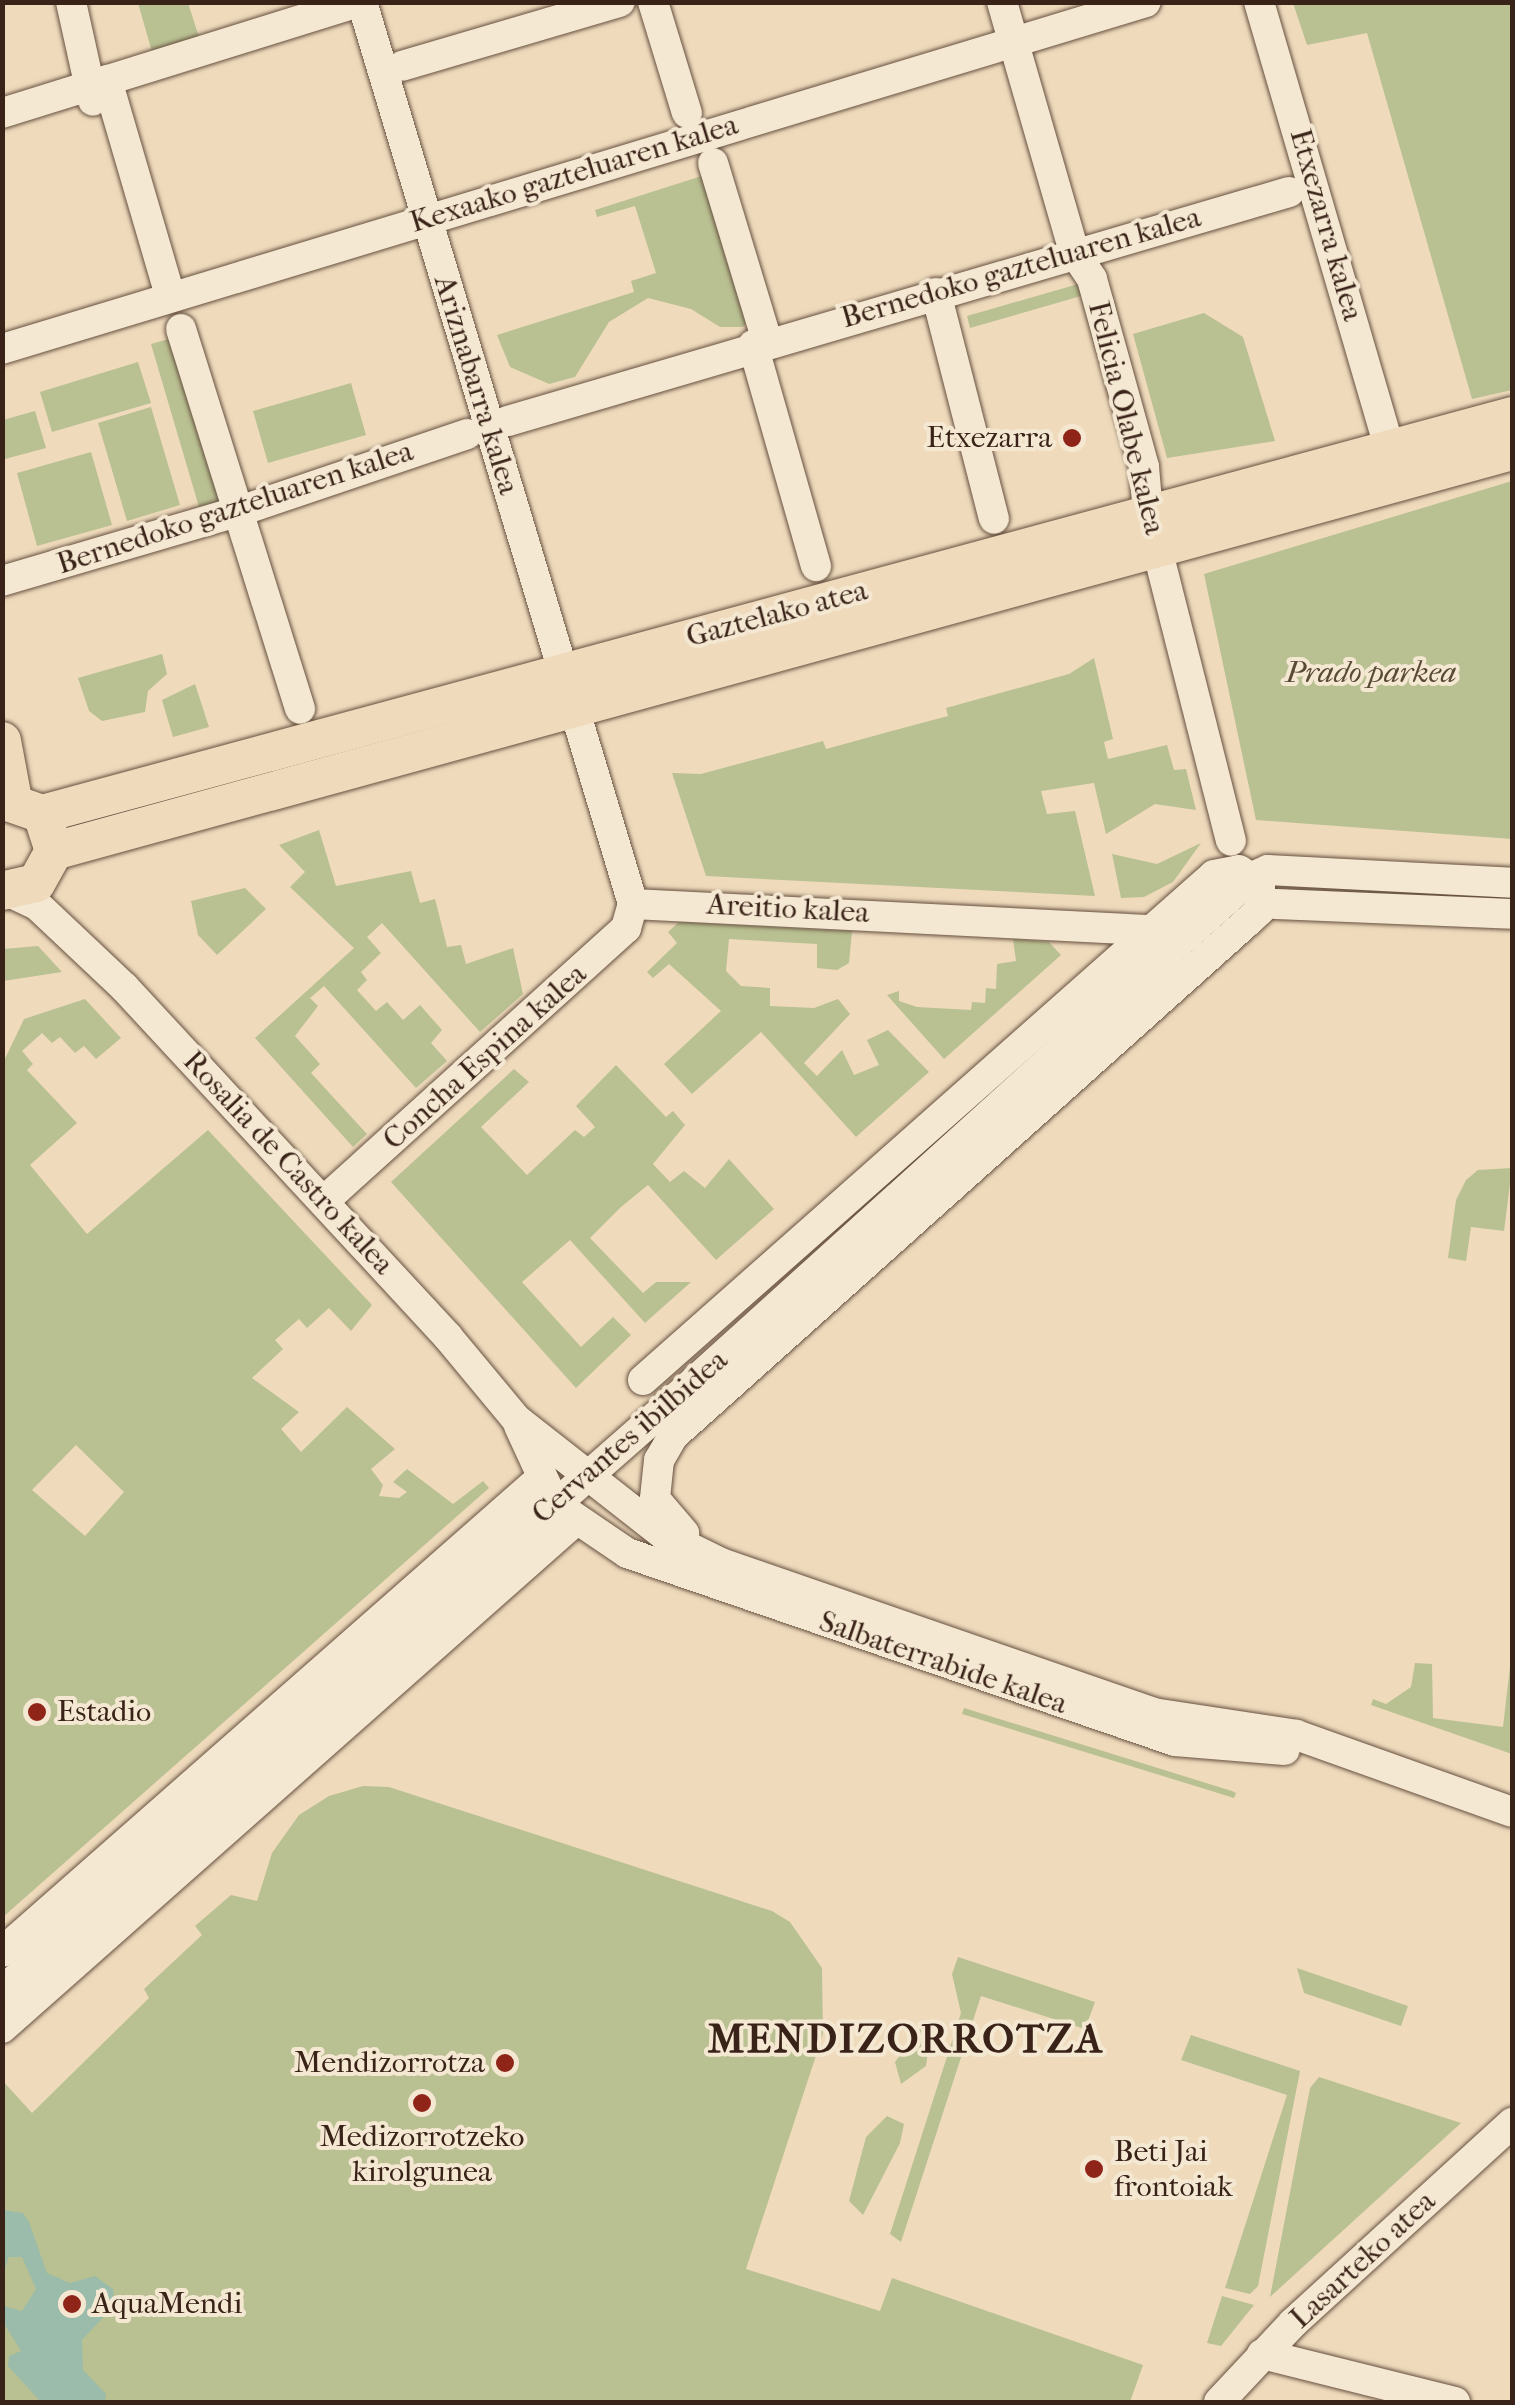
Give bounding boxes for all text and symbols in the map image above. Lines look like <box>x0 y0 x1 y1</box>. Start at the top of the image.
street label: Kexaako gazteluaren kalea <box>406 107 742 241</box>
street label: Etxezarra kalea <box>1281 125 1371 325</box>
street label: Bernedoko gazteluaren kalea <box>837 199 1205 337</box>
street label: Ariznabarra kalea <box>426 271 526 499</box>
street label: Felicia Olabe kalea <box>1080 298 1172 538</box>
place label: Etxezarra <box>927 420 1052 456</box>
marker: Etxezarra <box>1061 427 1083 449</box>
street label: Bernedoko gazteluaren kalea <box>53 433 417 583</box>
street label: Gaztelako atea <box>683 573 871 655</box>
park label: Prado parkea <box>1285 655 1457 691</box>
street label: Areitio kalea <box>706 887 870 931</box>
street label: Concha Espina kalea <box>376 956 594 1158</box>
street label: Rosalia de Castro kalea <box>175 1044 401 1282</box>
street label: Cervantes ibilbidea <box>525 1342 735 1532</box>
street label: Salbaterrabide kalea <box>814 1604 1072 1722</box>
place label: Estadio <box>57 1694 151 1730</box>
marker: Estadio <box>26 1701 48 1723</box>
district label: MENDIZORROTZA <box>708 2015 1104 2063</box>
place label: Mendizorrotza <box>294 2045 485 2081</box>
marker: Mendizorrotza <box>494 2052 516 2074</box>
marker: Medizorrotzeko kirolgunea <box>411 2092 433 2114</box>
place label: Medizorrotzeko kirolgunea <box>320 2119 524 2190</box>
place label: Beti Jai frontoiak <box>1114 2134 1233 2204</box>
marker: Beti Jai frontoiak <box>1083 2158 1105 2180</box>
street label: Lasarteko atea <box>1283 2184 1443 2336</box>
place label: AquaMendi <box>92 2286 242 2322</box>
marker: AquaMendi <box>61 2293 83 2315</box>

